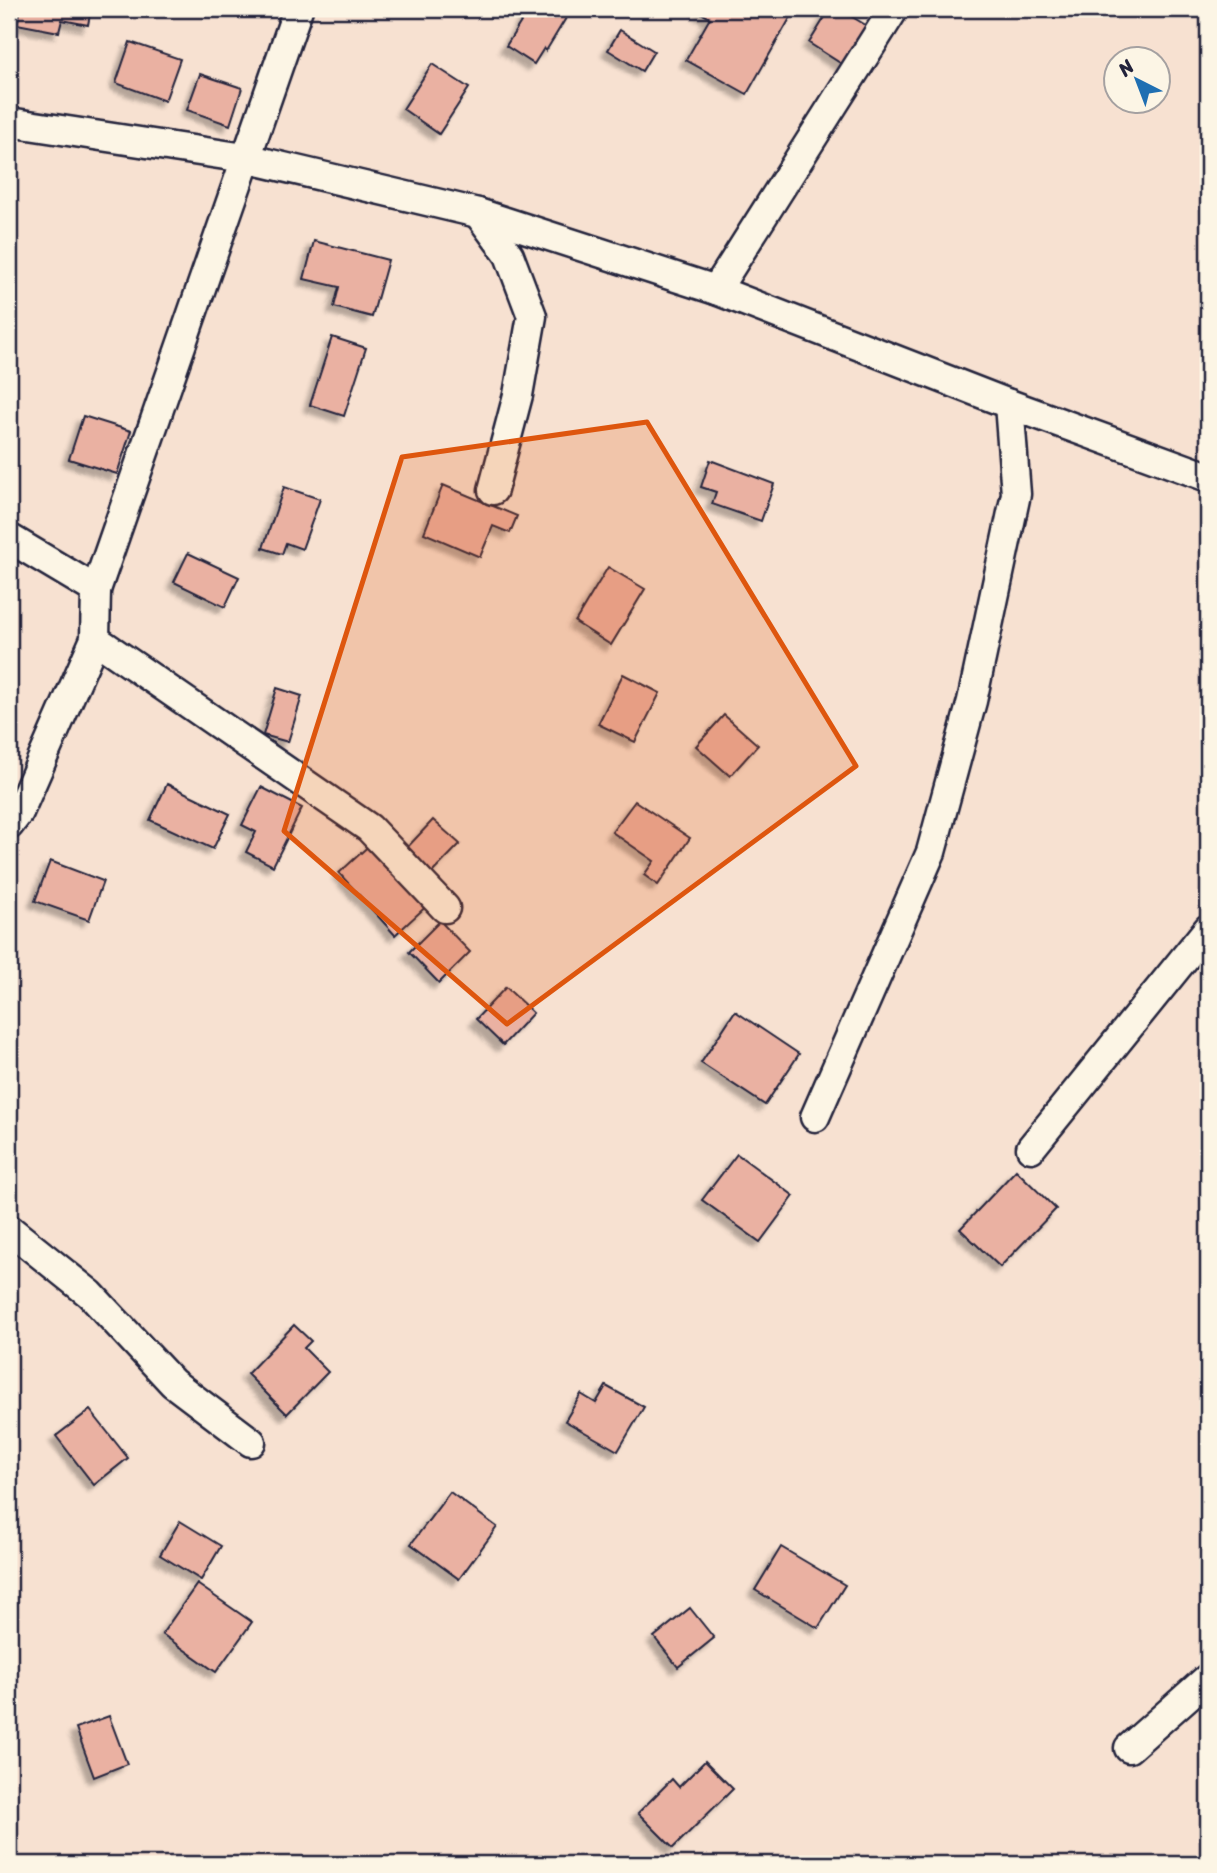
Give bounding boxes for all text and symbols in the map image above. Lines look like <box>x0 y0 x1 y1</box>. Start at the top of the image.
north arrow <box>1102 46 1172 116</box>
text: N <box>1109 51 1143 85</box>

